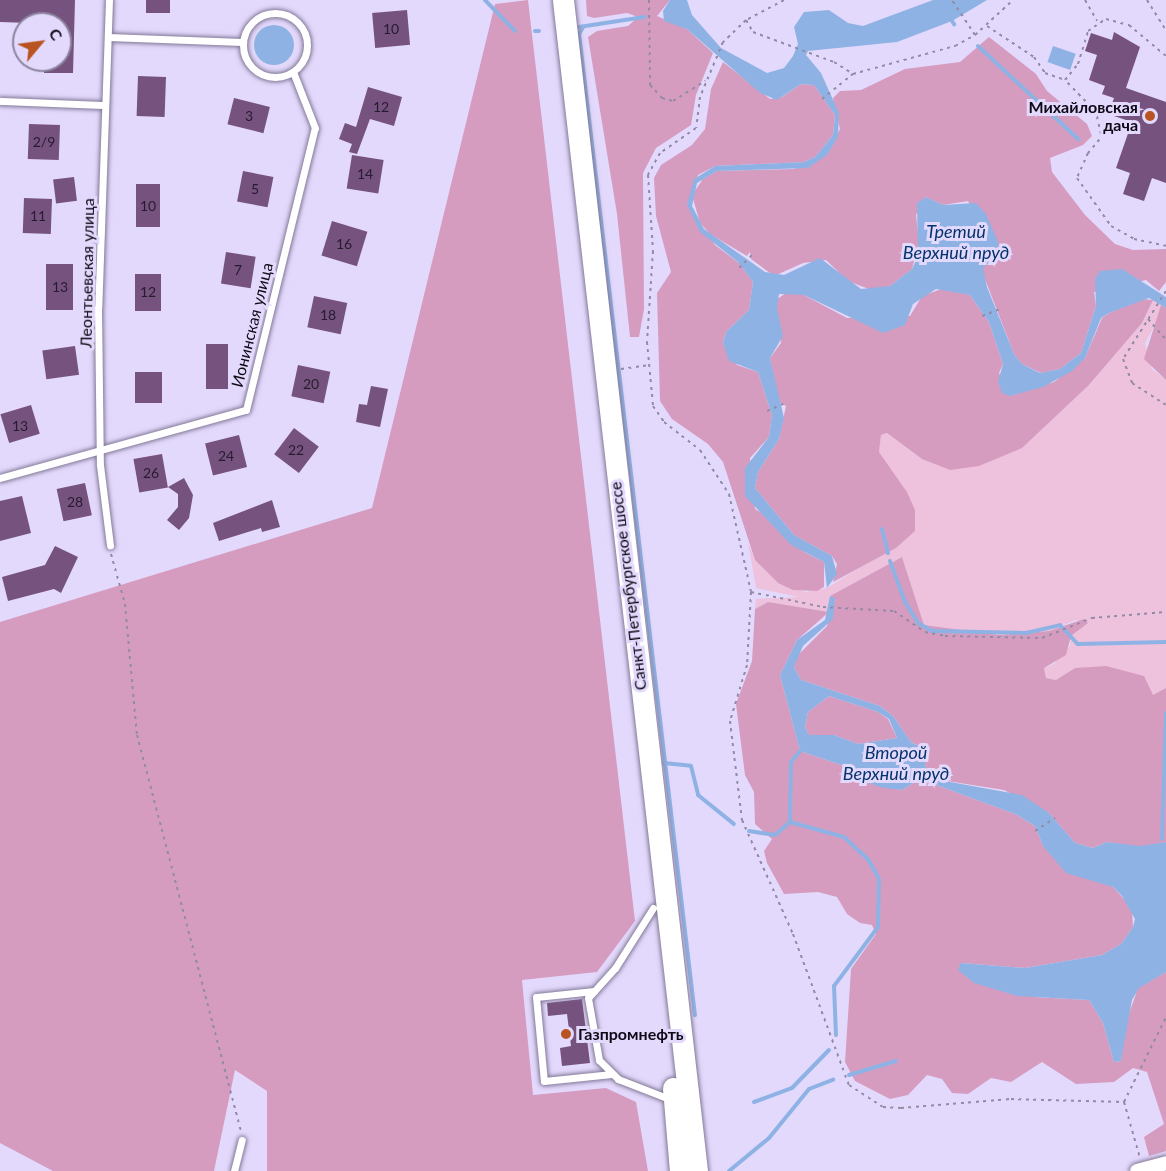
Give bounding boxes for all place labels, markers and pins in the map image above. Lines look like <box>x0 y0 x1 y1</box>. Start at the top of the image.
place label: Михайловская дача <box>1028 97 1138 135</box>
marker: Михайловская дача <box>1143 109 1157 123</box>
place label: Газпромнефть <box>578 1024 684 1044</box>
marker: Газпромнефть <box>559 1027 573 1041</box>

